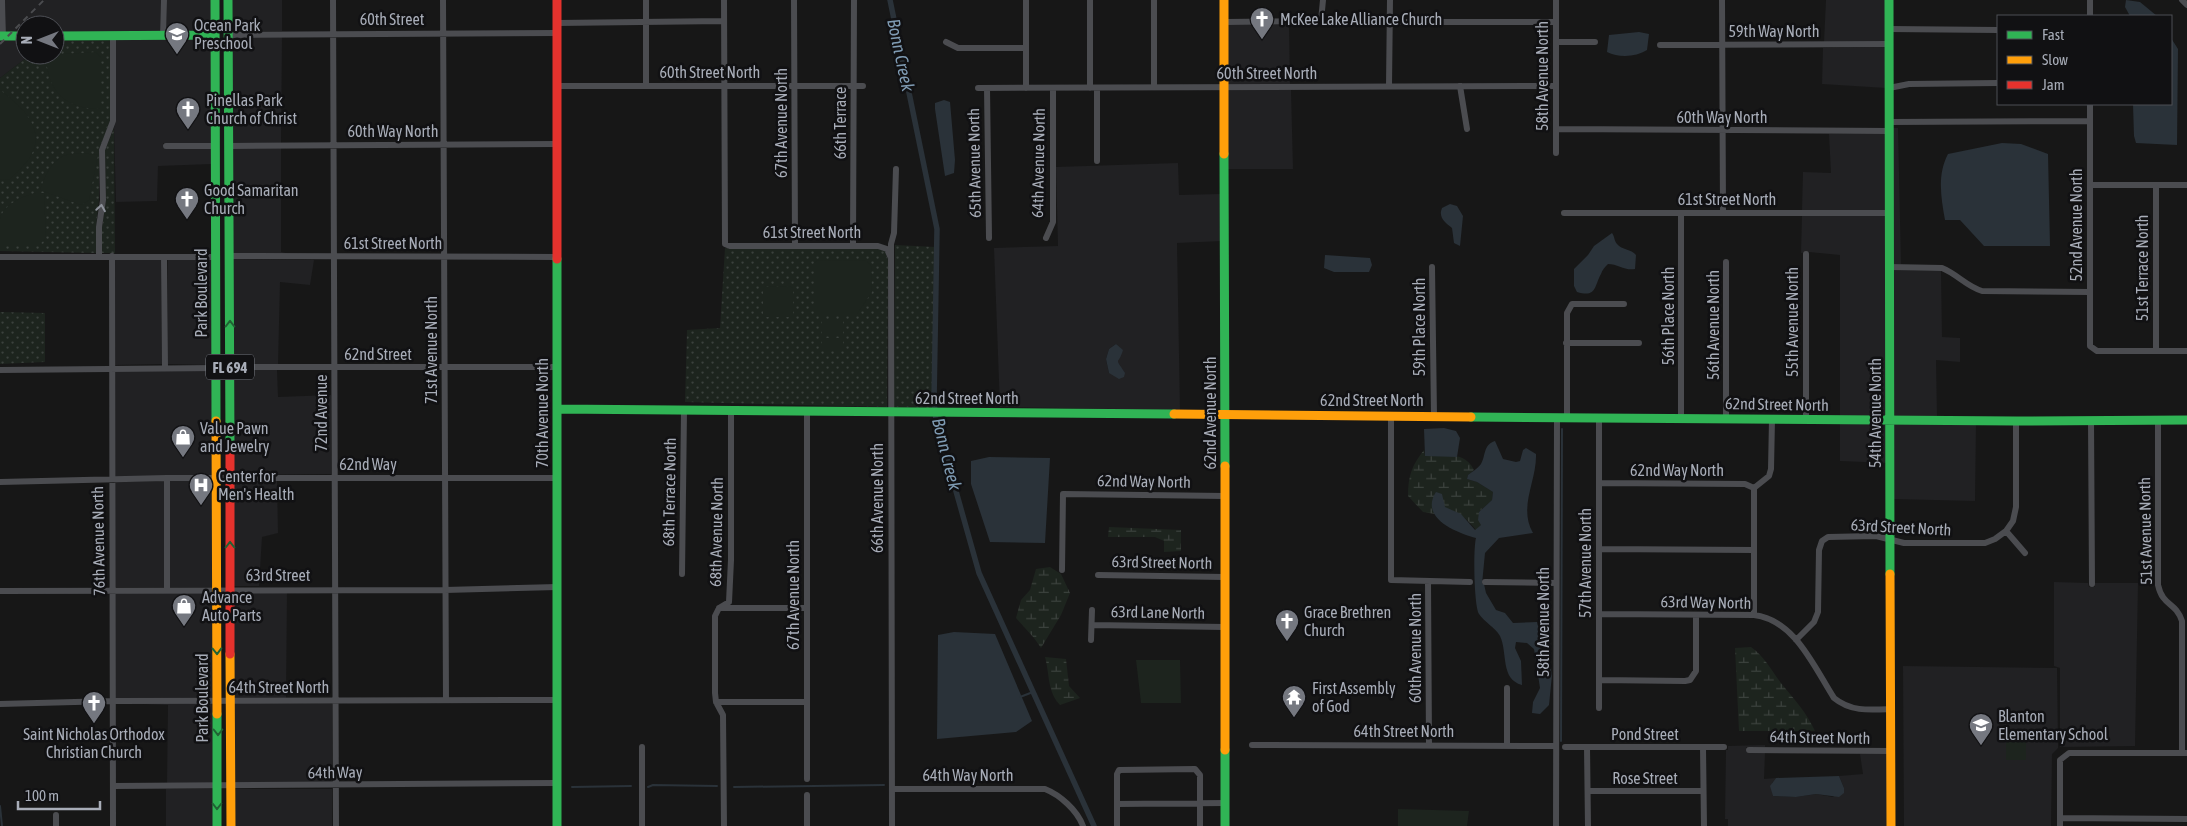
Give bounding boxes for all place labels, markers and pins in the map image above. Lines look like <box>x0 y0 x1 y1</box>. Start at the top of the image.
church icon: McKee Lake Alliance Church <box>1249 6 1275 40</box>
place label: McKee Lake Alliance Church <box>1280 10 1442 28</box>
place label: Ocean Park Preschool <box>194 16 261 52</box>
school or university icon: Ocean Park Preschool <box>164 21 190 55</box>
place label: Pinellas Park Church of Christ <box>206 91 297 127</box>
church icon: Pinellas Park Church of Christ <box>175 96 201 130</box>
place label: Good Samaritan Church <box>204 181 299 217</box>
church icon: Good Samaritan Church <box>174 186 200 220</box>
place label: Value Pawn and Jewelry <box>200 419 270 456</box>
shop icon: Value Pawn and Jewelry <box>170 424 196 458</box>
place label: Center for Men's Health <box>218 467 295 503</box>
hospital icon: Center for Men's Health <box>188 472 214 506</box>
place label: Advance Auto Parts <box>202 588 262 624</box>
shop icon: Advance Auto Parts <box>171 593 197 627</box>
place label: Grace Brethren Church <box>1304 603 1391 639</box>
church icon: Grace Brethren Church <box>1274 608 1300 642</box>
place label: First Assembly of God <box>1312 679 1396 715</box>
temple icon: First Assembly of God <box>1281 684 1307 718</box>
church icon: Saint Nicholas Orthodox Christian Church <box>81 690 107 724</box>
place label: Blanton Elementary School <box>1998 707 2109 744</box>
school or university icon: Blanton Elementary School <box>1968 712 1994 746</box>
place label: Saint Nicholas Orthodox Christian Church <box>23 725 165 761</box>

